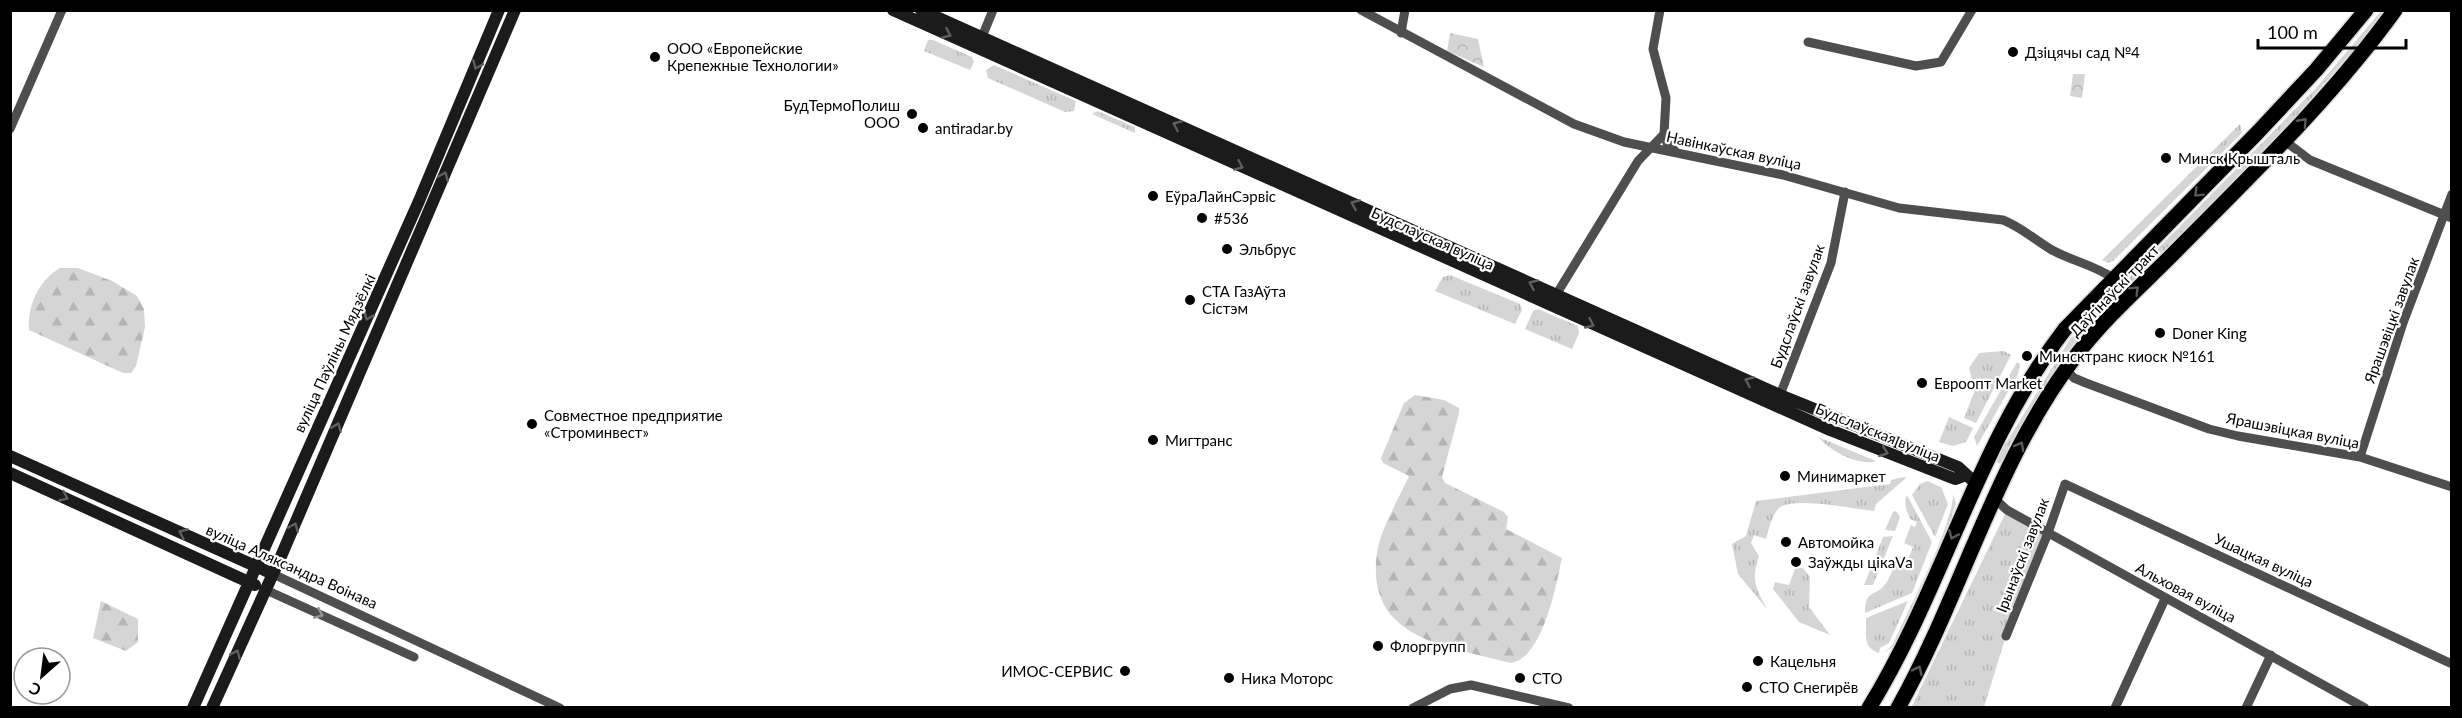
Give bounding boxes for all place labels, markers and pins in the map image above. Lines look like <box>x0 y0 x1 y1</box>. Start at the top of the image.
place label: ООО «Европейские Крепежные Технологии» <box>667 39 839 74</box>
place label: Дзіцячы сад №4 <box>2025 43 2140 61</box>
marker: Дзіцячы сад №4 <box>2006 45 2020 59</box>
marker: ООО «Европейские Крепежные Технологии» <box>648 50 662 64</box>
place label: БудТермоПолиш ООО <box>784 96 900 131</box>
marker: БудТермоПолиш ООО <box>905 107 919 121</box>
place label: antiradar.by <box>935 119 1013 137</box>
marker: antiradar.by <box>916 121 930 135</box>
place label: Минск Крышталь <box>2178 149 2300 167</box>
marker: Минск Крышталь <box>2159 151 2173 165</box>
place label: ЕўраЛайнСэрвіс <box>1165 187 1276 205</box>
marker: ЕўраЛайнСэрвіс <box>1146 189 1160 203</box>
place label: #536 <box>1214 209 1249 227</box>
marker: #536 <box>1195 211 1209 225</box>
place label: Эльбрус <box>1239 240 1296 258</box>
marker: Эльбрус <box>1220 242 1234 256</box>
place label: СТА ГазАўта Сістэм <box>1202 282 1286 317</box>
marker: СТА ГазАўта Сістэм <box>1183 293 1197 307</box>
place label: Doner King <box>2172 324 2247 342</box>
marker: Doner King <box>2153 326 2167 340</box>
place label: Минсктранс киоск №161 <box>2039 347 2215 365</box>
marker: Минсктранс киоск №161 <box>2020 349 2034 363</box>
place label: Евроопт Market <box>1934 374 2043 392</box>
marker: Евроопт Market <box>1915 376 1929 390</box>
place label: Совместное предприятие «Строминвест» <box>544 406 723 441</box>
marker: Совместное предприятие «Строминвест» <box>525 417 539 431</box>
place label: Мигтранс <box>1165 431 1233 449</box>
marker: Мигтранс <box>1146 433 1160 447</box>
place label: Минимаркет <box>1797 467 1886 485</box>
marker: Минимаркет <box>1778 469 1792 483</box>
place label: Автомойка <box>1798 533 1874 551</box>
marker: Автомойка <box>1779 535 1793 549</box>
place label: Заўжды цікаVа <box>1808 553 1913 571</box>
marker: Заўжды цікаVа <box>1789 555 1803 569</box>
place label: Флоргрупп <box>1390 637 1466 655</box>
marker: Флоргрупп <box>1371 639 1385 653</box>
place label: Кацельня <box>1770 652 1836 670</box>
marker: Кацельня <box>1751 654 1765 668</box>
place label: ИМОС-СЕРВИС <box>1001 662 1113 680</box>
marker: ИМОС-СЕРВИС <box>1118 664 1132 678</box>
place label: Ника Моторс <box>1241 669 1333 687</box>
place label: СТО <box>1532 669 1562 687</box>
marker: Ника Моторс <box>1222 671 1236 685</box>
marker: СТО <box>1513 671 1527 685</box>
place label: СТО Cнегирёв <box>1759 678 1858 696</box>
marker: СТО Cнегирёв <box>1740 680 1754 694</box>

